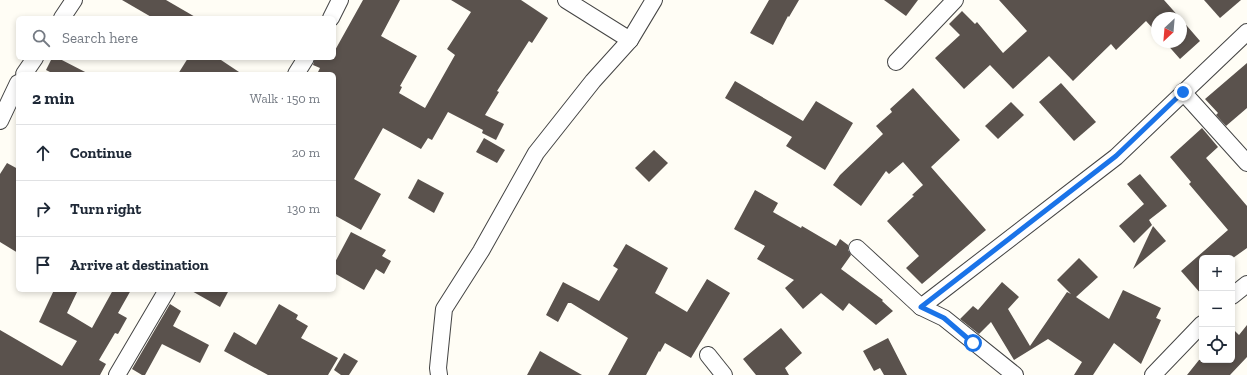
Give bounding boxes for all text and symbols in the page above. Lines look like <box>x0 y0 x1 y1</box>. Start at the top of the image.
north arrow <box>1151 12 1187 48</box>
search box <box>16 16 336 60</box>
icon: search <box>30 27 52 49</box>
text: Search here <box>62 29 138 47</box>
route end <box>1174 83 1192 101</box>
text: 2 min <box>32 88 74 108</box>
text: Walk · 150 m <box>250 91 320 106</box>
icon: ahead <box>32 142 54 164</box>
text: Continue <box>70 144 132 162</box>
text: 20 m <box>292 145 320 160</box>
icon: right <box>32 198 54 220</box>
text: Turn right <box>70 200 141 218</box>
text: 130 m <box>287 201 320 216</box>
icon: arrive <box>32 254 54 276</box>
map controls <box>1199 255 1235 363</box>
button: + <box>1199 255 1235 291</box>
text: Arrive at destination <box>70 256 209 274</box>
button: − <box>1199 291 1235 327</box>
button: locate <box>1199 327 1235 363</box>
route start <box>964 334 982 352</box>

